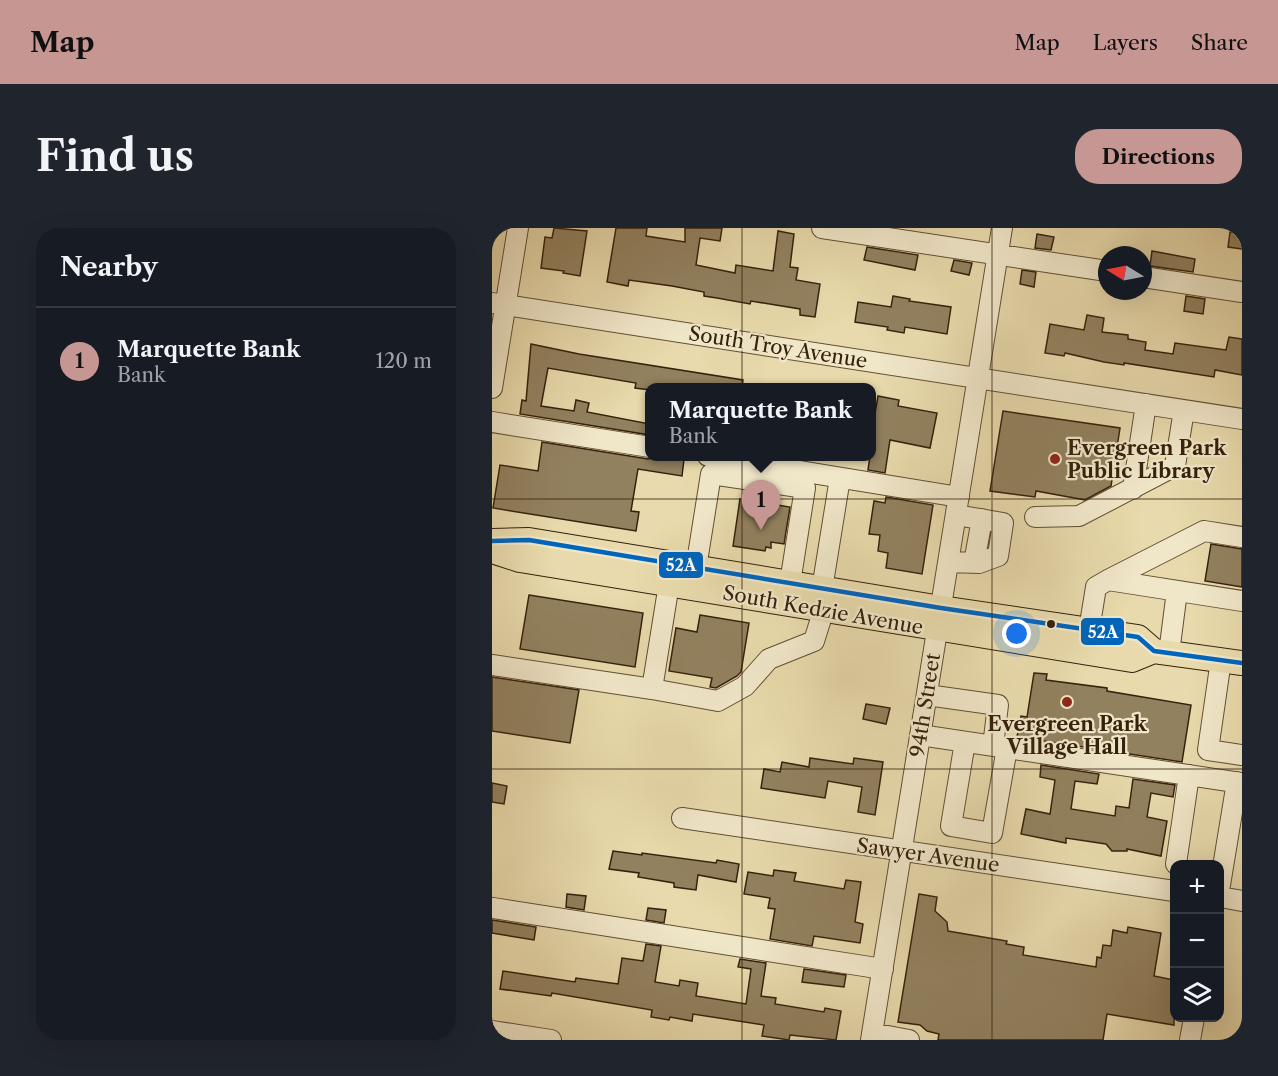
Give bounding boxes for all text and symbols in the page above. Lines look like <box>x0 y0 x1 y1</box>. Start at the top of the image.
text: Map <box>30 25 94 59</box>
text: Map <box>1015 30 1060 55</box>
text: Layers <box>1093 30 1158 55</box>
text: Share <box>1191 30 1248 55</box>
button: Directions <box>1075 129 1242 184</box>
text: Find us <box>36 130 194 182</box>
north arrow <box>1098 246 1152 300</box>
text: Nearby <box>60 251 158 283</box>
street label: South Troy Avenue <box>687 321 869 373</box>
text: Marquette Bank <box>117 336 301 363</box>
text: 1 <box>75 349 84 373</box>
text: 120 m <box>375 349 432 373</box>
text: Bank <box>117 363 166 387</box>
popup <box>645 383 876 461</box>
text: Marquette Bank <box>669 397 852 424</box>
text: Bank <box>669 424 717 448</box>
place label: Evergreen Park Public Library <box>1067 436 1227 483</box>
marker: Evergreen Park Public Library <box>1048 452 1062 466</box>
pin: 1 <box>742 480 780 530</box>
line badge: 52A <box>658 551 704 579</box>
text: 52A <box>666 555 697 575</box>
street label: South Kedzie Avenue <box>721 581 925 639</box>
line badge: 52A <box>1080 617 1125 646</box>
unlabelled marker <box>1045 618 1057 630</box>
your location <box>1002 619 1031 648</box>
text: 52A <box>1088 622 1119 642</box>
street label: 94th Street <box>905 651 945 759</box>
marker: Evergreen Park Village Hall <box>1060 695 1074 709</box>
place label: Evergreen Park Village Hall <box>987 712 1148 759</box>
street label: Sawyer Avenue <box>855 833 1001 877</box>
map controls <box>1170 860 1224 1022</box>
button: + <box>1170 860 1224 914</box>
button: − <box>1170 914 1224 968</box>
button: layers <box>1170 968 1224 1022</box>

